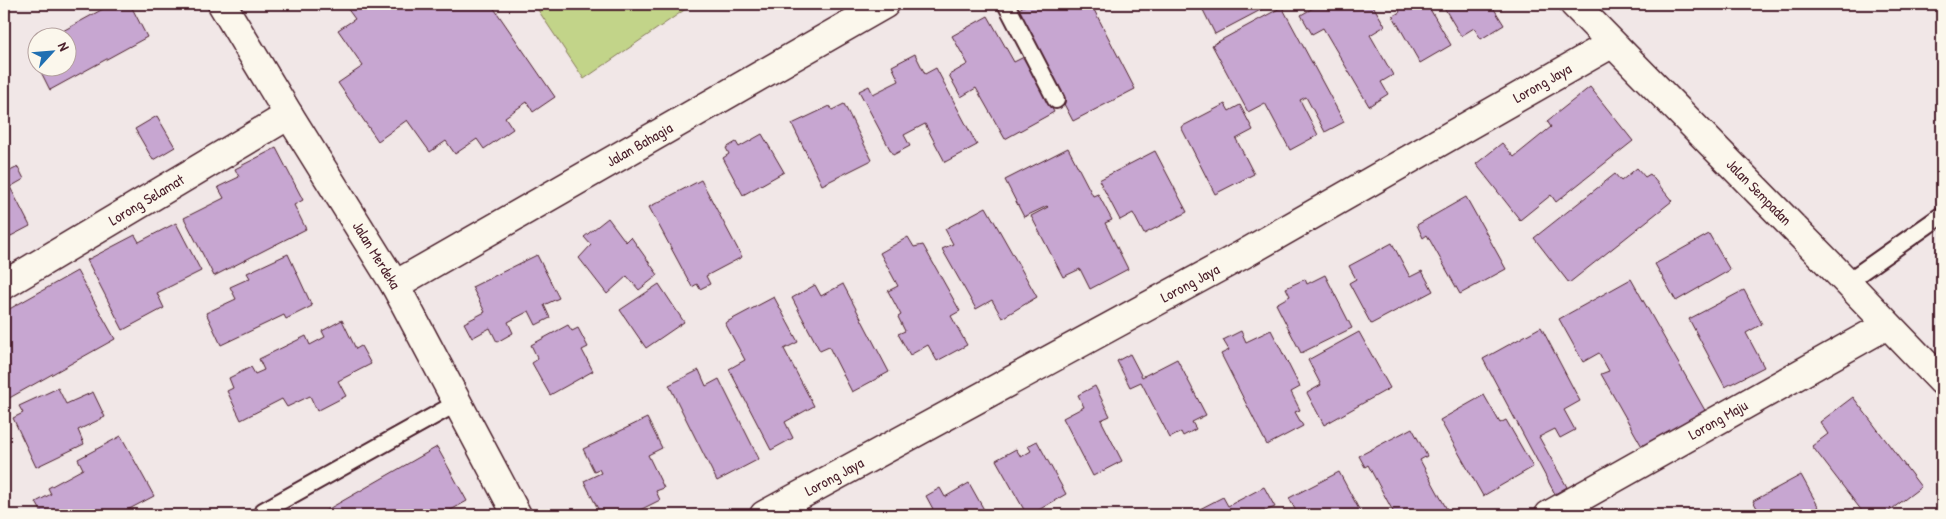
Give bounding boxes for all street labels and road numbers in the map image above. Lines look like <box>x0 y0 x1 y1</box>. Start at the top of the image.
street label: Lorong Jaya <box>1509 58 1575 108</box>
street label: Jalan Bahagia <box>602 117 676 172</box>
street label: Jalan Sempadan <box>1722 154 1797 230</box>
street label: Lorong Selamat <box>105 168 189 230</box>
street label: Jalan Merdeka <box>348 217 406 293</box>
street label: Lorong Jaya <box>1157 258 1223 307</box>
street label: Lorong Maju <box>1684 394 1751 445</box>
street label: Lorong Jaya <box>801 452 867 501</box>

